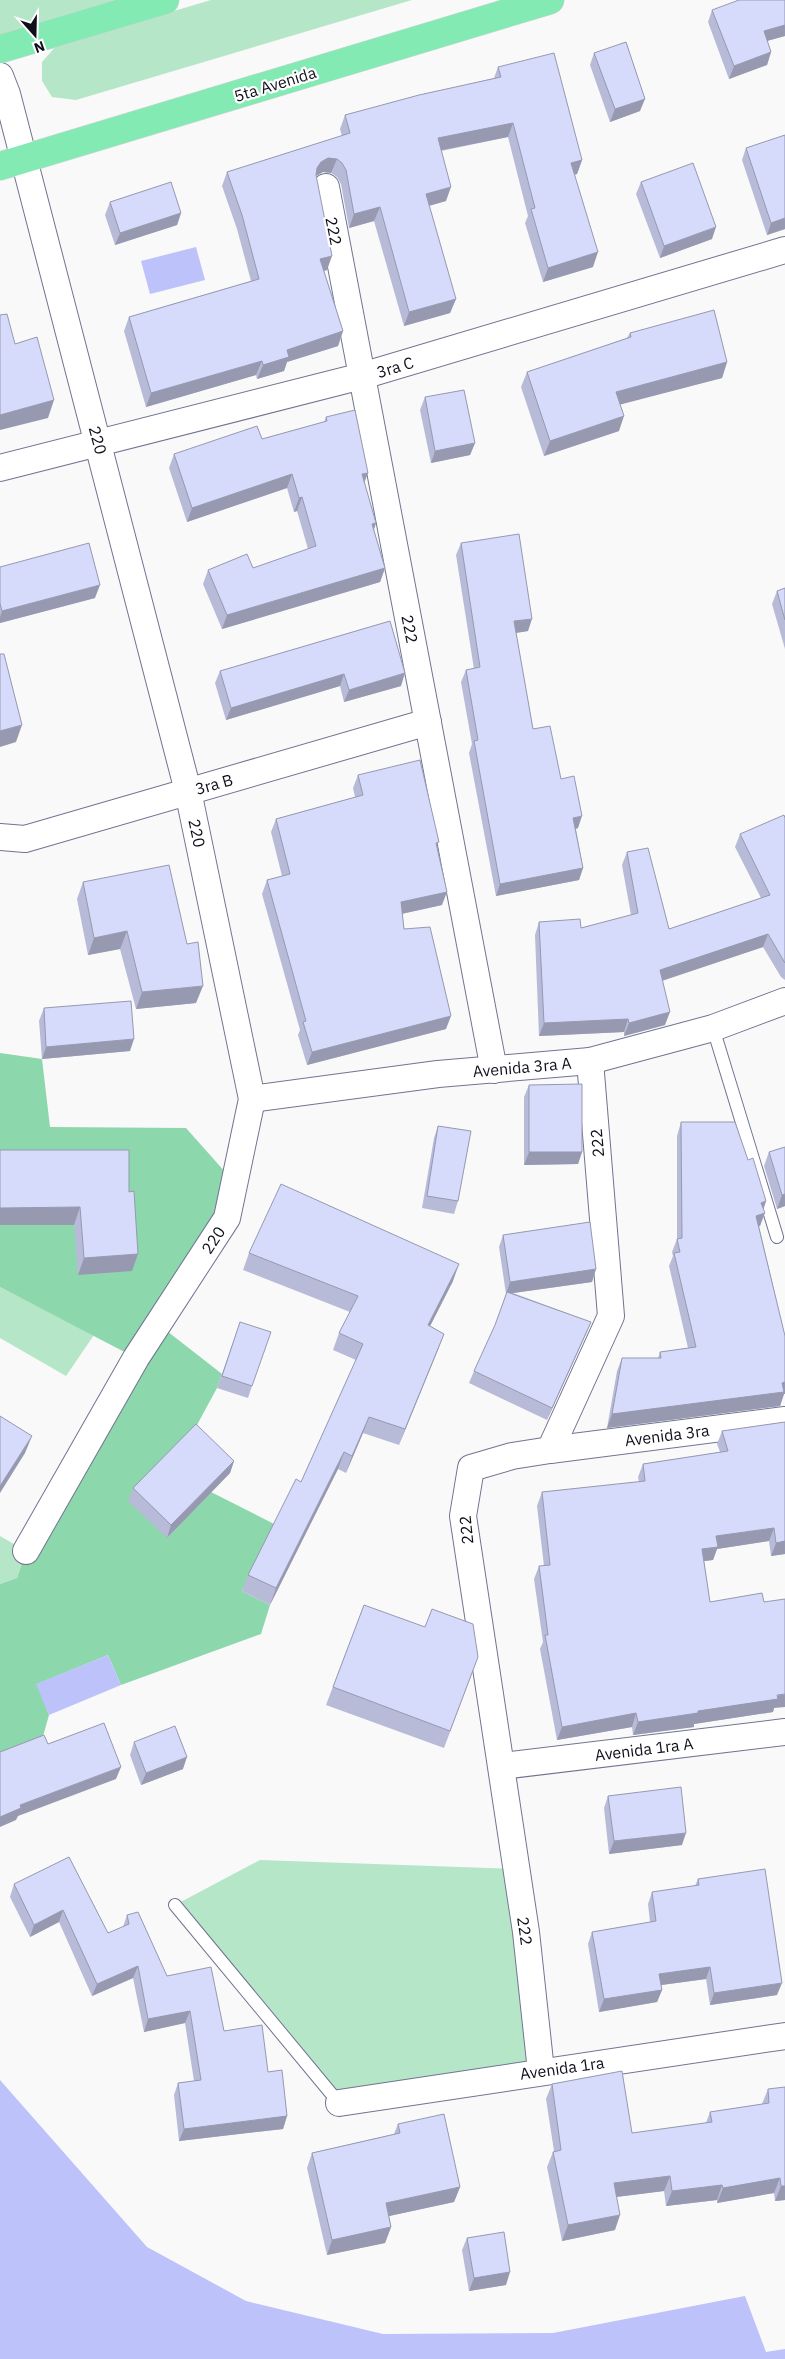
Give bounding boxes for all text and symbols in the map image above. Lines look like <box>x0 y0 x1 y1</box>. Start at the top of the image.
north arrow <box>10 10 60 60</box>
text: N <box>32 37 47 57</box>
street label: 5ta Avenida <box>231 62 319 106</box>
street label: 222 <box>321 215 347 247</box>
street label: 3ra C <box>374 352 416 382</box>
street label: 220 <box>85 423 111 457</box>
street label: 222 <box>397 613 423 645</box>
street label: 3ra B <box>193 769 235 799</box>
street label: 220 <box>184 817 210 849</box>
street label: Avenida 3ra A <box>472 1053 572 1081</box>
street label: 222 <box>586 1128 608 1158</box>
street label: 220 <box>197 1222 229 1258</box>
street label: Avenida 3ra <box>624 1420 711 1450</box>
street label: 222 <box>455 1515 477 1545</box>
street label: Avenida 1ra A <box>594 1733 694 1765</box>
street label: 222 <box>513 1915 537 1947</box>
street label: Avenida 1ra <box>518 2052 606 2084</box>

